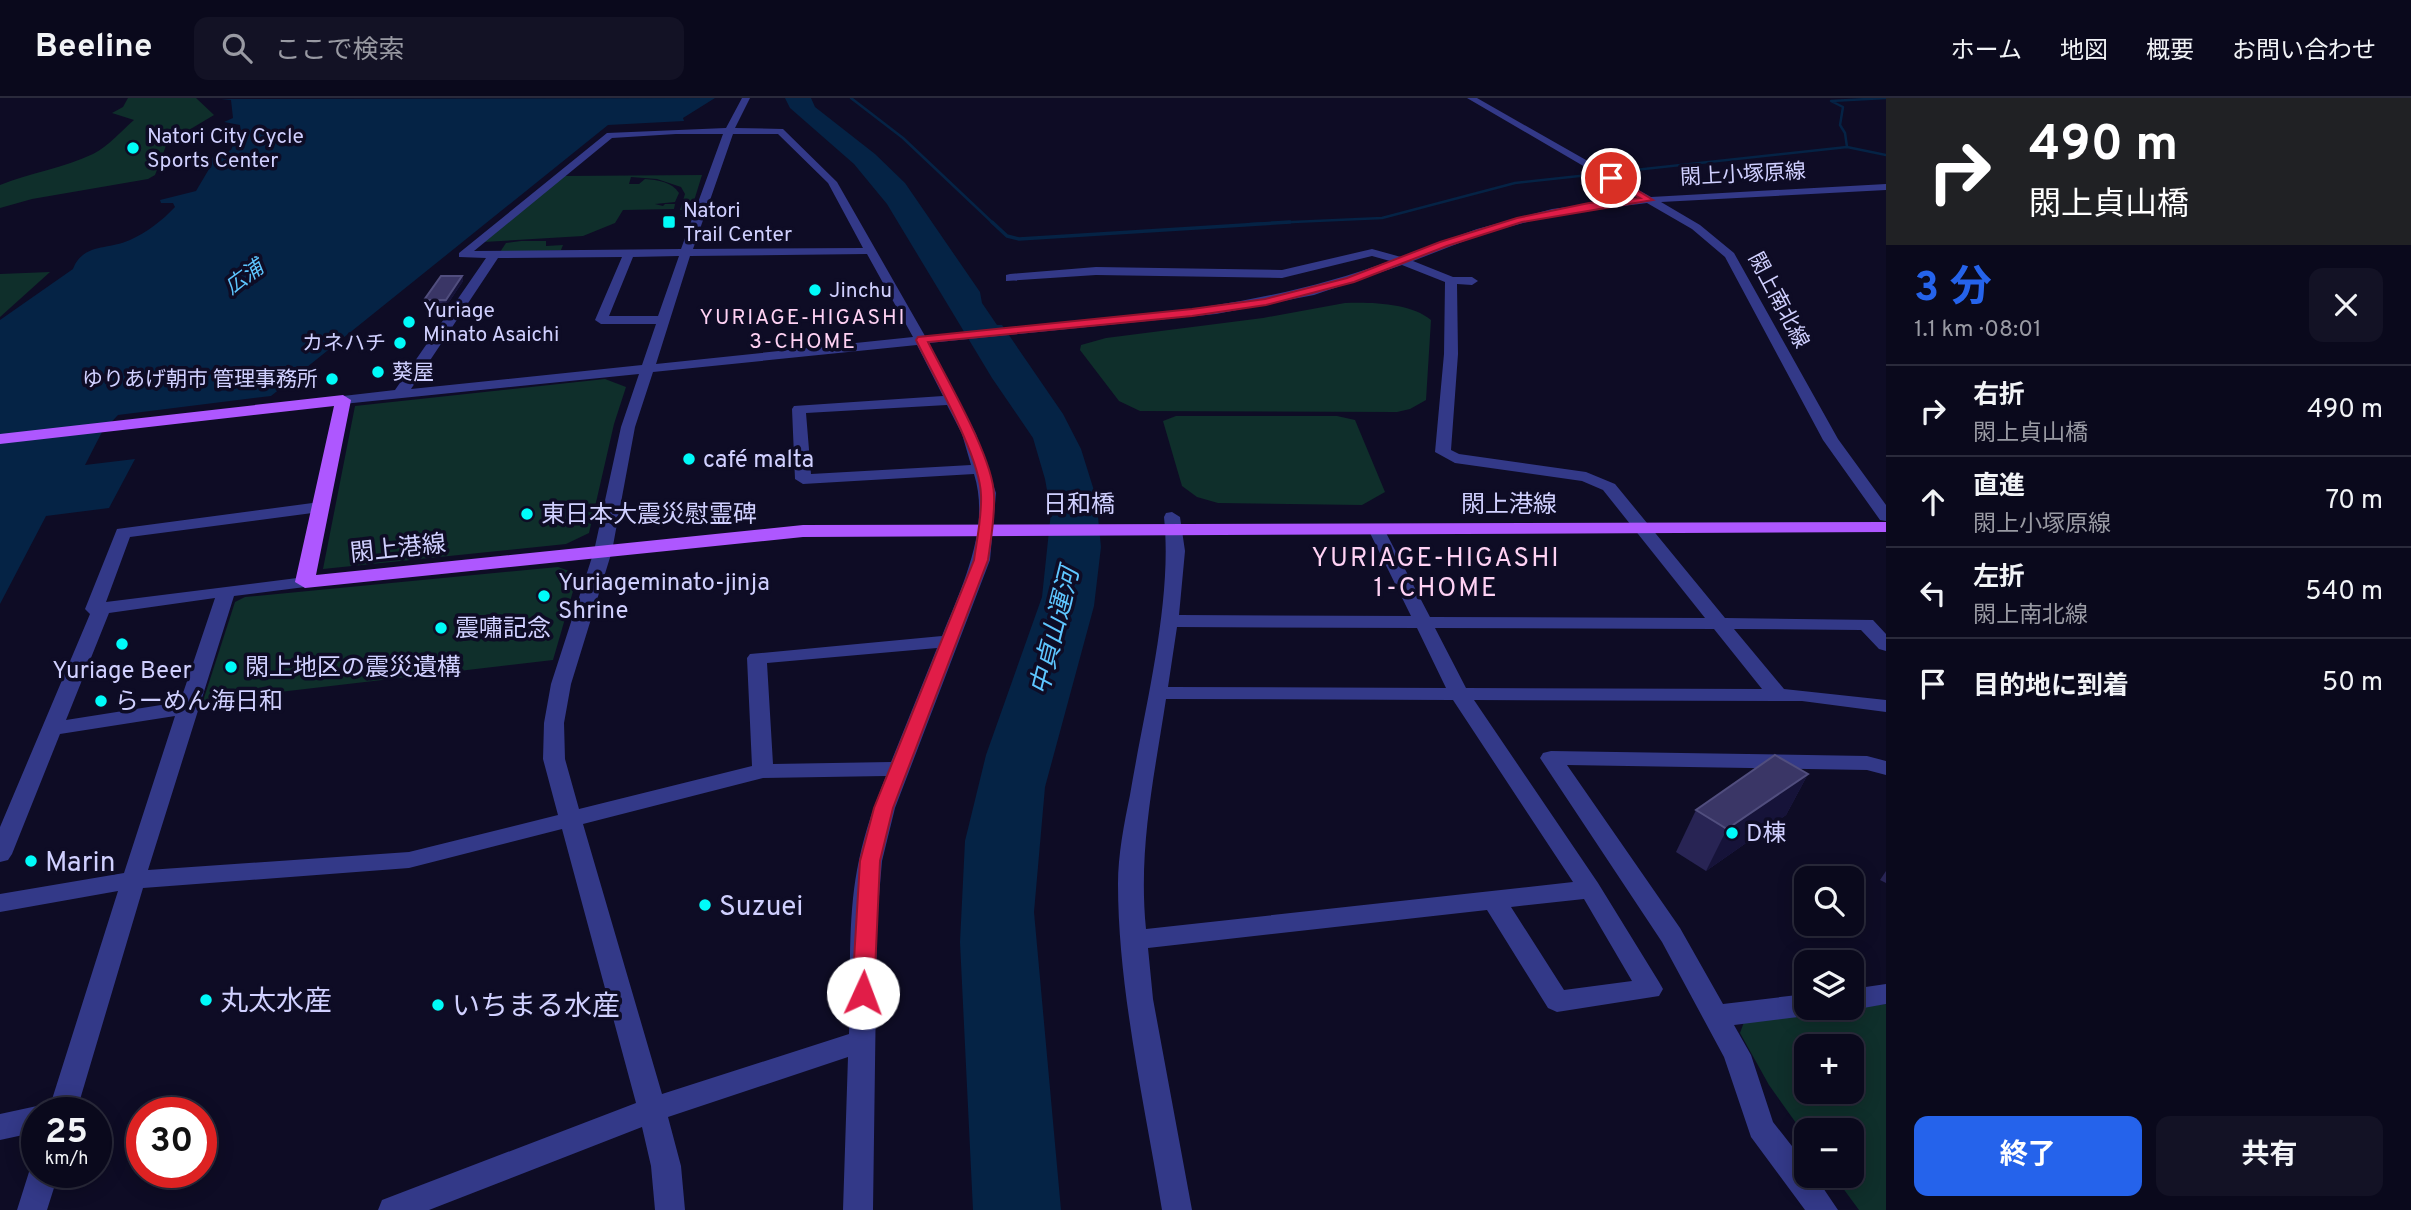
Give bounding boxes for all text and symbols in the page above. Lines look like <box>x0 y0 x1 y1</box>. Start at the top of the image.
search box <box>194 17 684 80</box>
text: Beeline <box>35 27 152 69</box>
icon: search <box>218 29 256 67</box>
text: ここで検索 <box>274 35 404 68</box>
text: ホーム <box>1951 37 2022 67</box>
text: 地図 <box>2060 37 2108 67</box>
text: 概要 <box>2146 37 2194 67</box>
text: お問い合わせ <box>2232 37 2376 67</box>
text: 490 m <box>2029 116 2178 178</box>
place label: Natori City Cycle Sports Center <box>147 124 304 175</box>
icon: right <box>1914 126 2005 217</box>
marker: Natori City Cycle Sports Center <box>125 140 141 156</box>
pin <box>1581 148 1641 208</box>
icon: arrive <box>1592 159 1630 197</box>
street label: 閖上小塚原線 <box>1679 159 1807 192</box>
text: 閖上貞山橋 <box>2029 186 2189 226</box>
place label: Natori Trail Center <box>683 198 792 249</box>
marker: Natori Trail Center <box>661 214 677 230</box>
street label: 閖上南北線 <box>1741 248 1814 353</box>
water label: 広浦 <box>220 253 272 301</box>
text: 3 分 <box>1914 263 1992 316</box>
button: close <box>2309 268 2383 342</box>
place label: Jinchu <box>829 278 892 305</box>
marker: Jinchu <box>807 282 823 298</box>
place label: Yuriage Minato Asaichi <box>423 298 559 349</box>
district label: YURIAGE-HIGASHI 3-CHOME <box>699 305 907 356</box>
marker: Yuriage Minato Asaichi <box>401 314 417 330</box>
text: 1.1 km · 08:01 <box>1914 316 2042 345</box>
place label: カネハチ <box>302 331 386 358</box>
marker: カネハチ <box>392 335 408 351</box>
place label: 葵屋 <box>392 360 434 387</box>
marker: 葵屋 <box>370 364 386 380</box>
place label: ゆりあげ朝市 管理事務所 <box>82 367 318 394</box>
marker: ゆりあげ朝市 管理事務所 <box>324 371 340 387</box>
text: 右折 <box>1973 380 2025 413</box>
icon: right <box>1914 392 1952 430</box>
text: 490 m <box>2307 394 2383 427</box>
text: 閖上貞山橋 <box>1973 420 2088 449</box>
place label: café malta <box>703 446 814 476</box>
marker: café malta <box>681 451 697 467</box>
text: 直進 <box>1973 471 2025 504</box>
icon: ahead <box>1914 483 1952 521</box>
text: 70 m <box>2325 485 2383 518</box>
street label: 日和橋 <box>1043 491 1115 521</box>
street label: 閖上港線 <box>1461 491 1557 521</box>
place label: 東日本大震災慰霊碑 <box>541 501 757 531</box>
marker: 東日本大震災慰霊碑 <box>519 506 535 522</box>
text: 閖上小塚原線 <box>1973 511 2111 540</box>
street label: 閖上港線 <box>349 530 448 570</box>
district label: YURIAGE-HIGASHI 1-CHOME <box>1311 543 1561 606</box>
water label: 中貞山運河 <box>1025 560 1089 699</box>
text: 左折 <box>1973 562 2025 595</box>
place label: Yuriageminato-jinja Shrine <box>558 569 770 627</box>
icon: left <box>1914 574 1952 612</box>
text: 540 m <box>2305 576 2383 609</box>
marker: Yuriageminato-jinja Shrine <box>536 588 552 604</box>
text: 閖上南北線 <box>1973 602 2088 631</box>
place label: 震嘯記念 <box>455 615 551 645</box>
marker: 震嘯記念 <box>433 620 449 636</box>
marker: Yuriage Beer <box>114 636 130 652</box>
place label: 閖上地区の震災遺構 <box>245 654 461 684</box>
place label: Yuriage Beer <box>52 657 192 687</box>
marker: 閖上地区の震災遺構 <box>223 659 239 675</box>
icon: arrive <box>1914 665 1952 703</box>
text: 50 m <box>2322 667 2383 700</box>
text: 目的地に到着 <box>1973 671 2129 704</box>
place label: らーめん海日和 <box>115 688 283 718</box>
marker: らーめん海日和 <box>93 693 109 709</box>
place label: D棟 <box>1746 820 1786 850</box>
marker: D棟 <box>1724 825 1740 841</box>
place label: Marin <box>45 846 115 882</box>
marker: Marin <box>23 853 39 869</box>
map controls <box>1794 866 1864 1188</box>
button: search <box>1794 866 1864 936</box>
place label: Suzuei <box>719 890 803 926</box>
marker: Suzuei <box>697 897 713 913</box>
button: layers <box>1794 950 1864 1020</box>
position arrow <box>826 956 900 1030</box>
place label: 丸太水産 <box>220 985 332 1021</box>
place label: いちまる水産 <box>452 990 620 1026</box>
marker: 丸太水産 <box>198 992 214 1008</box>
marker: いちまる水産 <box>430 997 446 1013</box>
button: + <box>1794 1034 1864 1104</box>
speed limit sign: 30 <box>126 1097 217 1188</box>
text: 25 <box>45 1111 88 1155</box>
button: 終了 <box>1914 1116 2142 1196</box>
button: 共有 <box>2156 1116 2383 1196</box>
button: − <box>1794 1118 1864 1188</box>
text: km/h <box>45 1148 88 1171</box>

